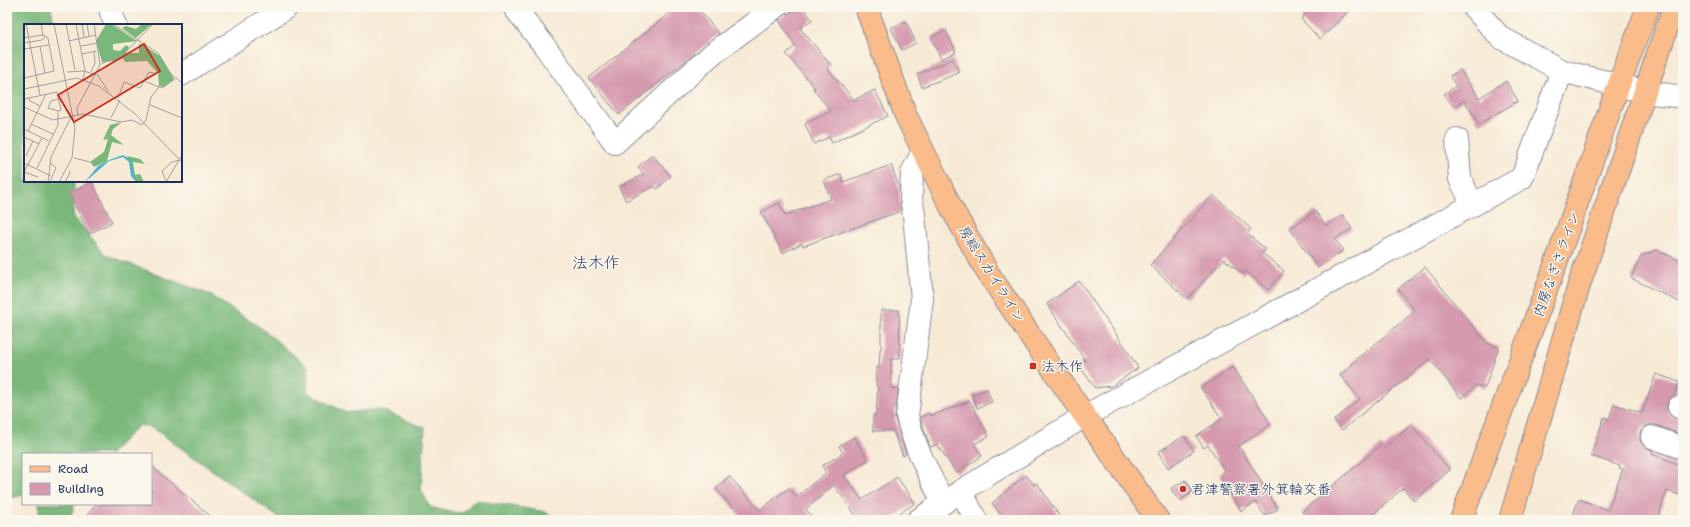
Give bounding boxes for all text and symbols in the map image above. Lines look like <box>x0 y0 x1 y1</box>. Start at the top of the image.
inset map <box>24 24 182 182</box>
street label: 内房なぎさライン <box>1528 209 1584 319</box>
street label: 房総スカイライン <box>955 222 1029 326</box>
district label: 法木作 <box>572 252 620 273</box>
place label: 法木作 <box>1041 357 1083 375</box>
marker: 法木作 <box>1028 361 1038 371</box>
legend <box>22 453 152 505</box>
text: Road <box>58 461 89 477</box>
place label: 君津警察署外箕輪交番 <box>1191 480 1331 498</box>
text: Building <box>58 481 104 497</box>
marker: 君津警察署外箕輪交番 <box>1178 484 1188 494</box>

